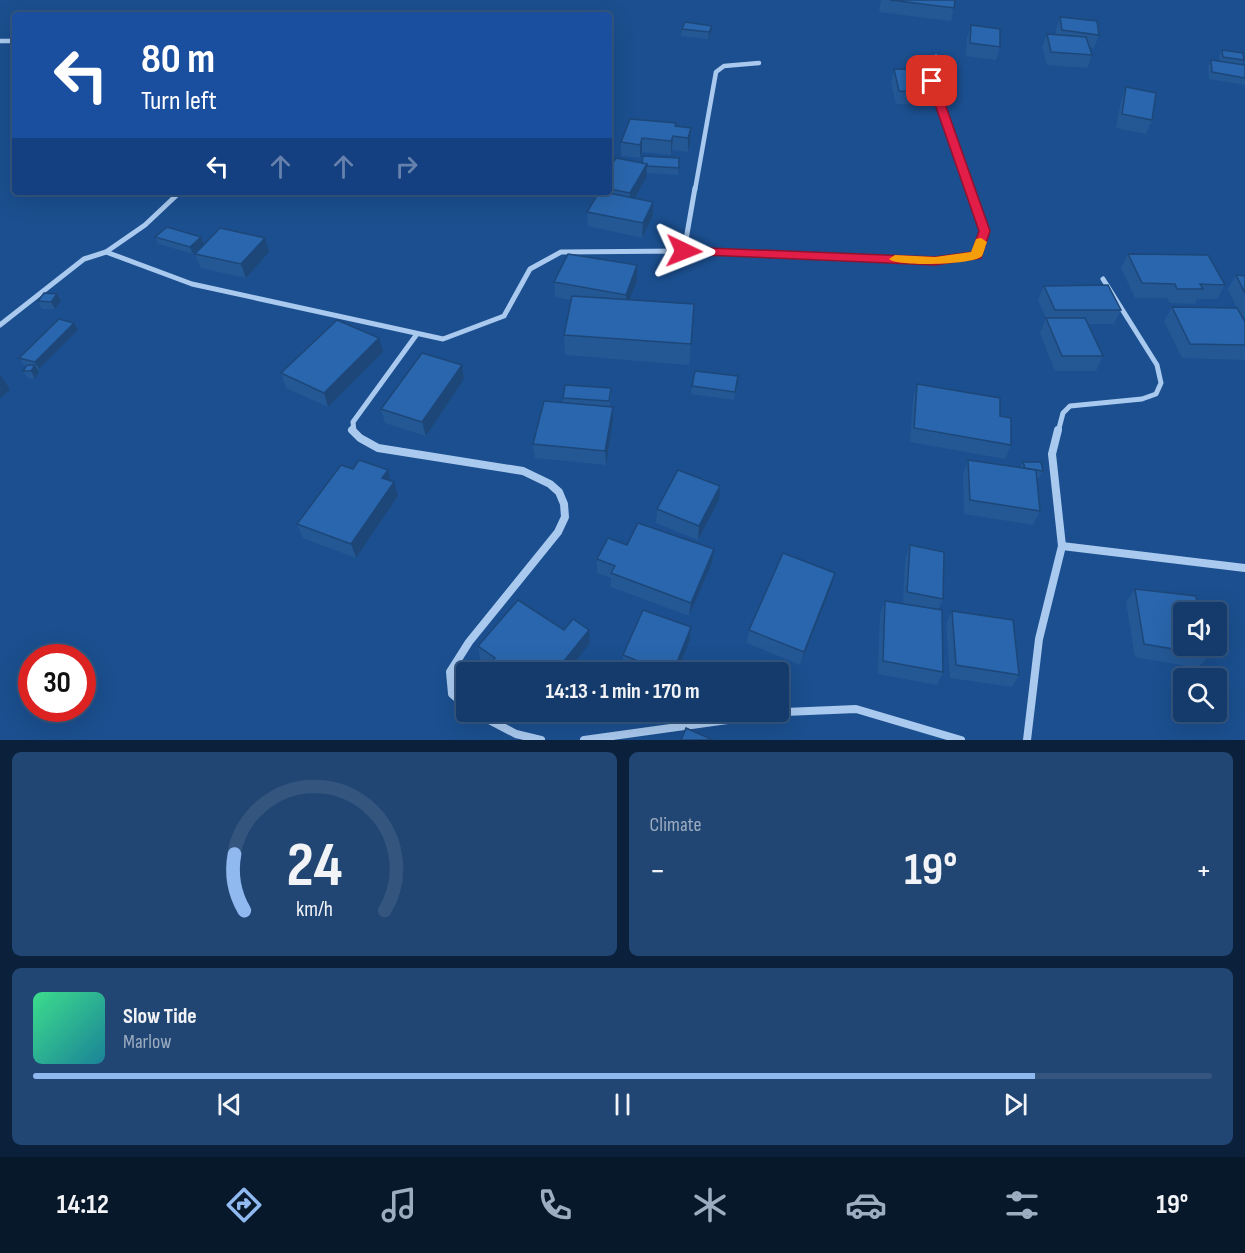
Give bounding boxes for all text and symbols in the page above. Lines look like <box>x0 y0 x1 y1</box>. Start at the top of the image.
text: 80 m <box>141 34 215 85</box>
icon: left <box>42 36 120 114</box>
pin <box>906 55 957 106</box>
icon: arrive <box>915 64 948 97</box>
text: Turn left <box>141 85 217 117</box>
icon: left <box>201 150 234 183</box>
icon: ahead <box>264 150 297 183</box>
icon: ahead <box>327 150 360 183</box>
icon: right <box>390 150 423 183</box>
position arrow <box>652 219 716 283</box>
map controls <box>1173 602 1227 722</box>
button: sound <box>1173 602 1227 656</box>
speed limit sign: 30 <box>18 644 96 722</box>
button: search <box>1173 668 1227 722</box>
text: 14:13 · 1 min · 170 m <box>545 678 700 705</box>
text: Climate <box>650 813 702 837</box>
text: 24 <box>286 829 342 904</box>
text: 19° <box>904 843 957 898</box>
text: − <box>650 851 666 891</box>
text: + <box>1196 851 1212 891</box>
text: km/h <box>296 897 333 922</box>
text: Slow Tide <box>123 1003 197 1030</box>
text: Marlow <box>123 1030 171 1054</box>
icon: previous <box>213 1088 246 1121</box>
icon: pause <box>606 1088 639 1121</box>
icon: next <box>999 1088 1032 1121</box>
icon: directions <box>223 1184 265 1226</box>
icon: music <box>378 1184 420 1226</box>
icon: phone <box>534 1184 576 1226</box>
icon: climate <box>689 1184 731 1226</box>
icon: car <box>845 1184 887 1226</box>
icon: filters <box>1001 1184 1043 1226</box>
text: 14:12 <box>57 1189 109 1221</box>
text: 19° <box>1156 1189 1188 1221</box>

